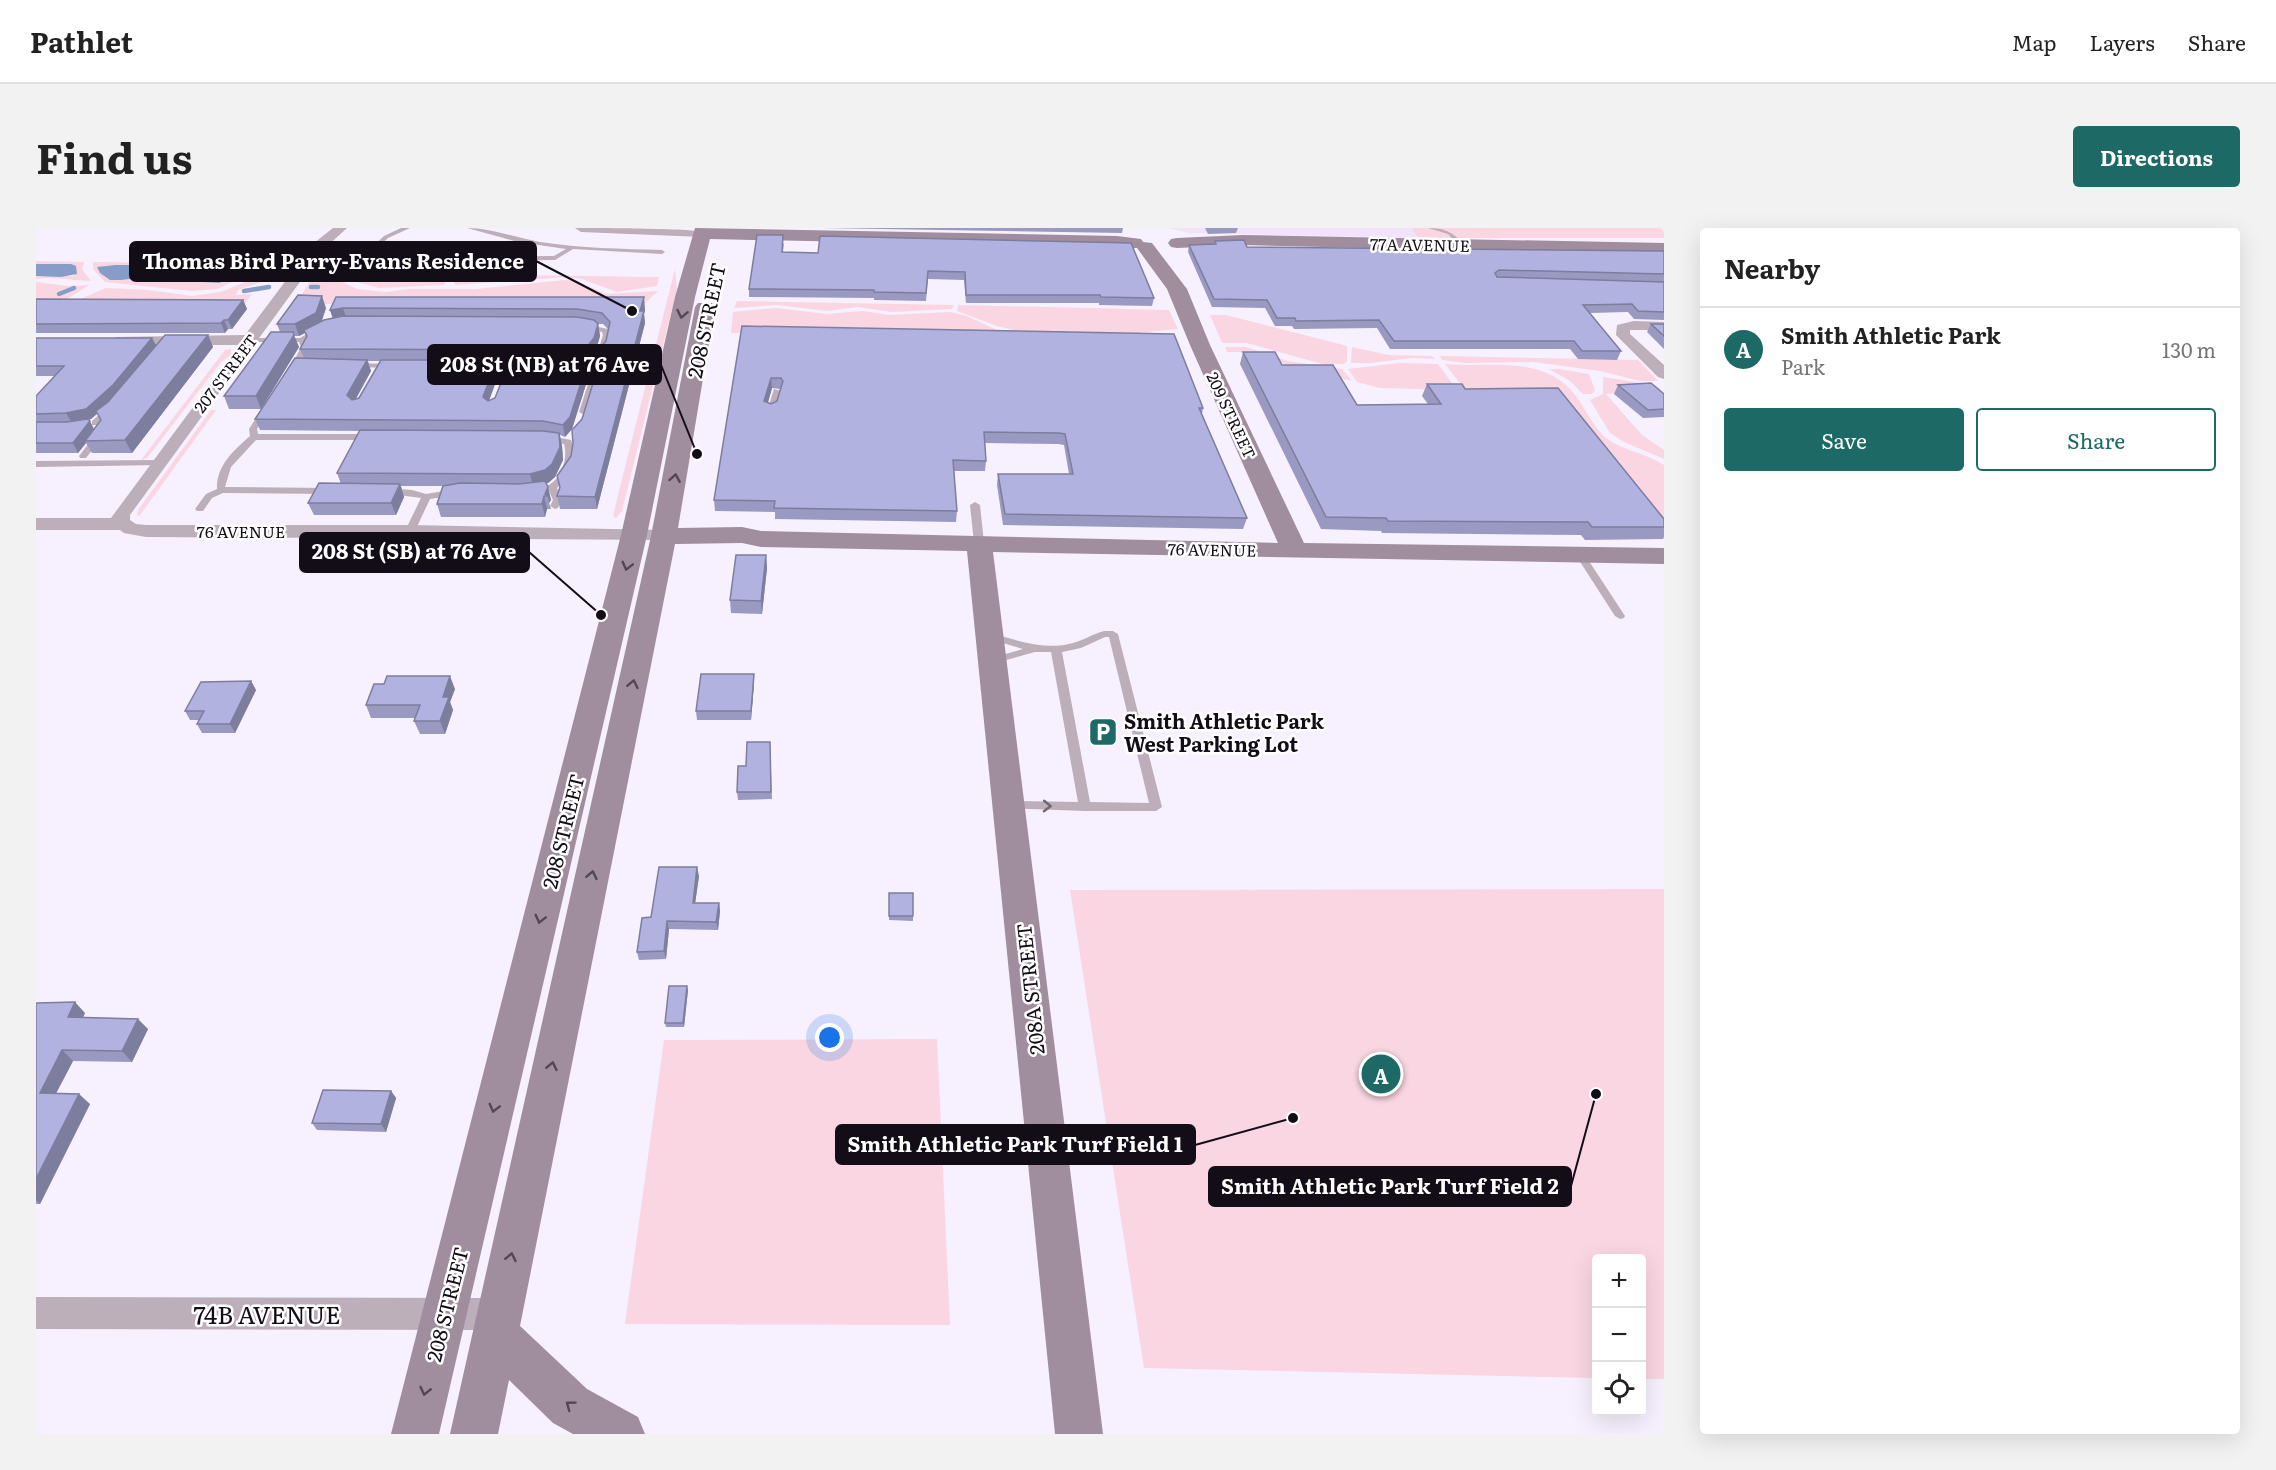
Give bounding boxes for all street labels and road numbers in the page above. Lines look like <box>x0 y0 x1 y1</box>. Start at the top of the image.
street label: 77A AVENUE <box>1370 231 1470 257</box>
street label: 208 STREET <box>678 260 732 380</box>
street label: 207 STREET <box>187 328 263 417</box>
street label: 209 STREET <box>1201 368 1263 463</box>
street label: 76 AVENUE <box>197 519 285 543</box>
street label: 76 AVENUE <box>1168 536 1256 562</box>
street label: 208 STREET <box>533 771 591 891</box>
street label: 208A STREET <box>1007 922 1051 1056</box>
street label: 208 STREET <box>417 1244 475 1364</box>
street label: 74B AVENUE <box>193 1296 341 1331</box>

